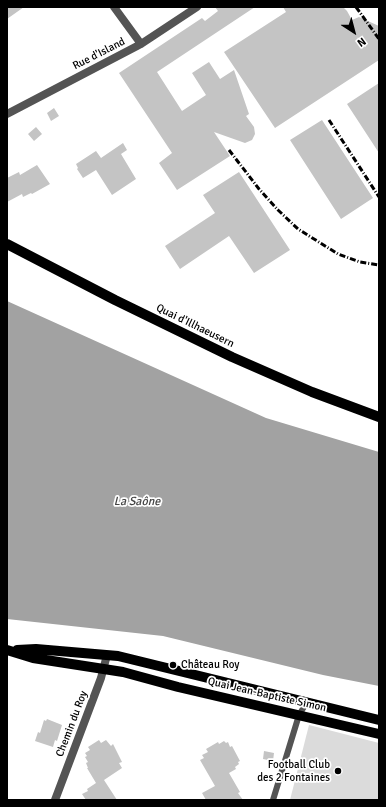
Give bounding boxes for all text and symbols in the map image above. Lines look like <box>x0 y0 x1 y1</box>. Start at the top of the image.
north arrow <box>334 12 374 52</box>
street label: Rue d'Island <box>71 35 127 73</box>
text: N <box>354 35 368 50</box>
street label: Quai d'Illhaeusern <box>154 301 236 351</box>
water label: La Saône <box>114 495 160 509</box>
place label: Château Roy <box>181 658 240 672</box>
marker: Château Roy <box>168 660 178 670</box>
street label: Quai Jean-Baptiste Simon <box>207 675 327 715</box>
street label: Chemin du Roy <box>53 689 91 759</box>
place label: Football Club des 2 Fontaines <box>257 758 330 784</box>
marker: Football Club des 2 Fontaines <box>333 766 343 776</box>

